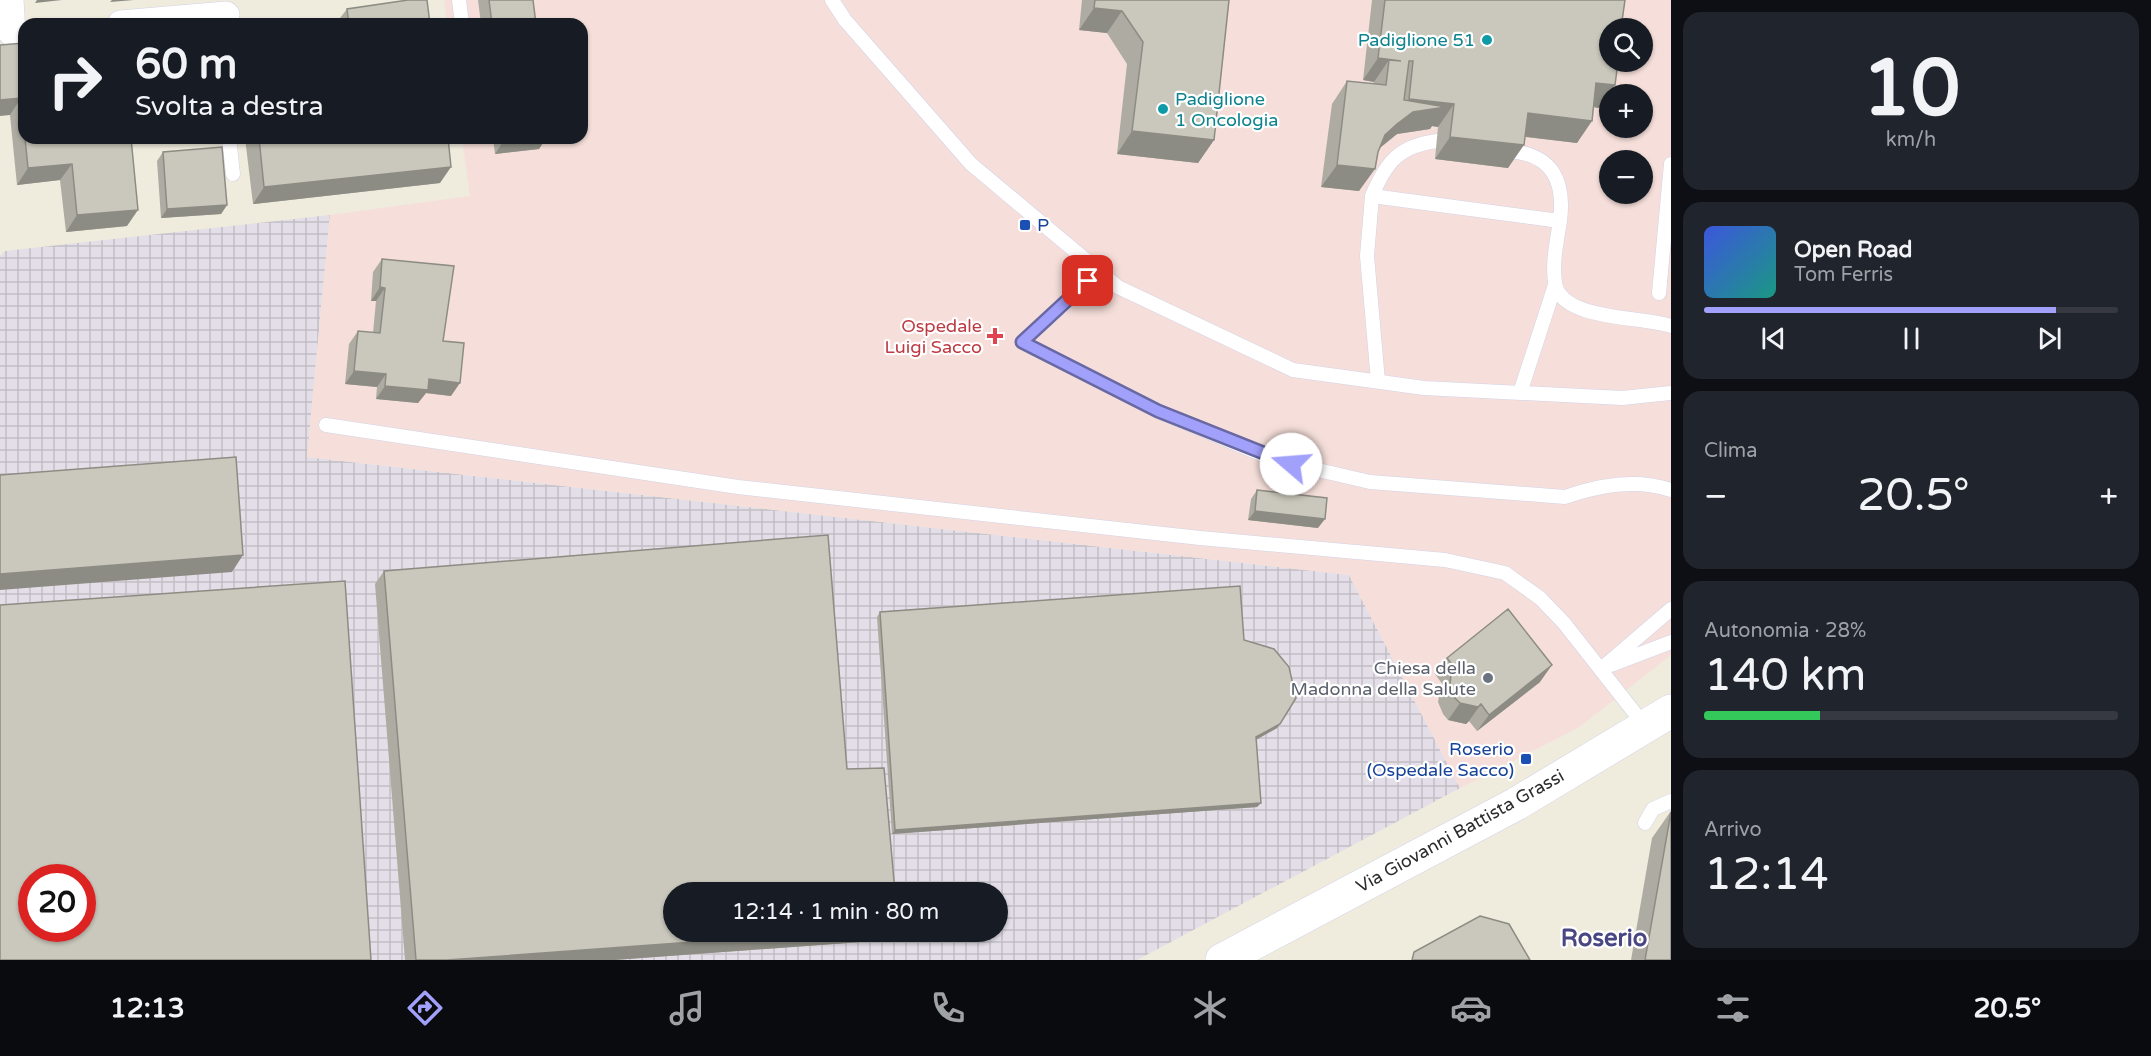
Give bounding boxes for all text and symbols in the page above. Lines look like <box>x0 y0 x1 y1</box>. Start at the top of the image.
map controls <box>1599 18 1653 204</box>
button: search <box>1599 18 1653 72</box>
place label: Padiglione 51 <box>1358 29 1475 51</box>
marker: Padiglione 51 <box>1480 33 1494 47</box>
text: 60 m <box>135 39 237 90</box>
icon: right <box>36 42 114 120</box>
text: 10 <box>1862 42 1960 136</box>
button: + <box>1599 84 1653 138</box>
place label: Padiglione 1 Oncologia <box>1175 88 1278 131</box>
text: Svolta a destra <box>135 90 324 123</box>
marker: Padiglione 1 Oncologia <box>1156 102 1170 116</box>
text: km/h <box>1886 128 1936 152</box>
button: − <box>1599 150 1653 204</box>
place label: P <box>1037 214 1049 236</box>
marker: P <box>1018 218 1032 232</box>
text: Open Road <box>1794 237 1912 263</box>
pin <box>1062 255 1113 306</box>
text: Tom Ferris <box>1794 263 1893 287</box>
icon: arrive <box>1071 264 1104 297</box>
place label: Ospedale Luigi Sacco <box>884 315 982 358</box>
icon: previous <box>1757 322 1790 355</box>
icon: pause <box>1895 322 1928 355</box>
icon: next <box>2033 322 2066 355</box>
marker: Ospedale Luigi Sacco <box>986 327 1004 345</box>
position arrow <box>1259 432 1323 496</box>
text: Clima <box>1704 439 1757 463</box>
text: 20.5° <box>1857 469 1970 523</box>
text: − <box>1704 477 1728 516</box>
text: + <box>2099 477 2118 516</box>
text: Autonomia · 28% <box>1704 619 1866 643</box>
text: 140 km <box>1704 649 1866 703</box>
place label: Chiesa della Madonna della Salute <box>1291 657 1476 700</box>
marker: Chiesa della Madonna della Salute <box>1481 671 1495 685</box>
place label: Roserio (Ospedale Sacco) <box>1367 738 1514 781</box>
marker: Roserio (Ospedale Sacco) <box>1519 752 1533 766</box>
street label: Via Giovanni Battista Grassi <box>1352 765 1568 897</box>
text: Arrivo <box>1704 818 1762 842</box>
text: 12:14 <box>1704 848 1829 902</box>
speed limit sign: 20 <box>18 864 96 942</box>
text: 12:14 · 1 min · 80 m <box>732 899 939 925</box>
district label: Roserio <box>1561 924 1647 953</box>
icon: directions <box>404 987 446 1029</box>
icon: music <box>666 987 708 1029</box>
icon: phone <box>927 987 969 1029</box>
icon: climate <box>1189 987 1231 1029</box>
icon: car <box>1450 987 1492 1029</box>
icon: filters <box>1712 987 1754 1029</box>
text: 12:13 <box>110 992 185 1025</box>
text: 20.5° <box>1974 992 2041 1025</box>

